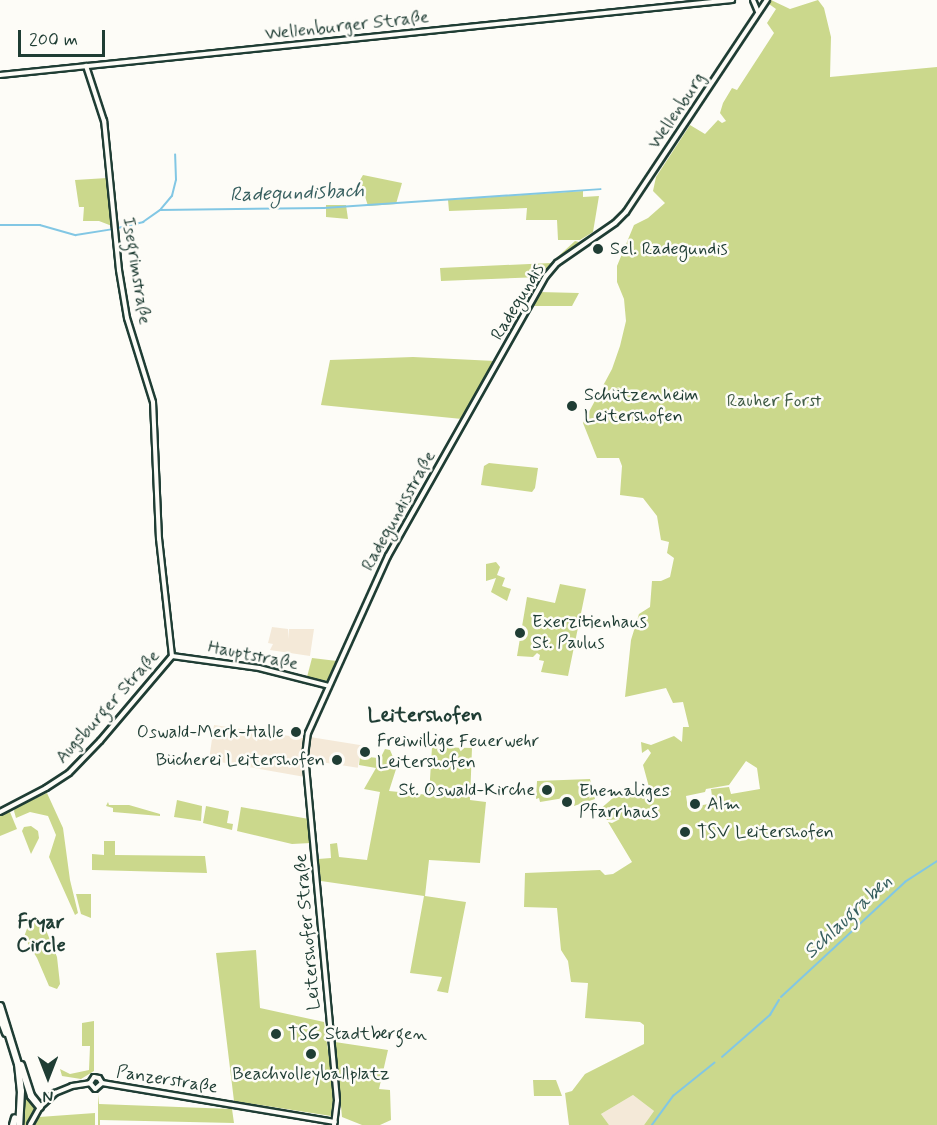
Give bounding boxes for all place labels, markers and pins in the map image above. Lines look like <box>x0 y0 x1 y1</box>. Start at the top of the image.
place label: Sel. Radegundis <box>610 238 728 260</box>
marker: Sel. Radegundis <box>591 242 605 256</box>
place label: Schützenheim Leitershofen <box>584 385 699 428</box>
marker: Schützenheim Leitershofen <box>565 399 579 413</box>
place label: Exerzitienhaus St. Paulus <box>532 612 647 654</box>
marker: Exerzitienhaus St. Paulus <box>513 626 527 640</box>
place label: Oswald-Merk-Halle <box>137 721 284 743</box>
marker: Oswald-Merk-Halle <box>289 725 303 739</box>
place label: Freiwillige Feuerwehr Leitershofen <box>377 731 536 774</box>
marker: Freiwillige Feuerwehr Leitershofen <box>358 745 372 759</box>
place label: Bücherei Leitershofen <box>156 749 325 771</box>
marker: Bücherei Leitershofen <box>330 753 344 767</box>
place label: St. Oswald-Kirche <box>398 779 535 801</box>
place label: Ehemaliges Pfarrhaus <box>579 781 670 824</box>
marker: St. Oswald-Kirche <box>540 783 554 797</box>
place label: Alm <box>707 793 740 815</box>
marker: Ehemaliges Pfarrhaus <box>560 795 574 809</box>
marker: Alm <box>688 797 702 811</box>
place label: TSV Leitershofen <box>697 821 834 843</box>
marker: TSV Leitershofen <box>678 825 692 839</box>
place label: TSG Stadtbergen <box>288 1023 427 1045</box>
marker: TSG Stadtbergen <box>269 1027 283 1041</box>
marker: Beachvolleyballplatz <box>304 1047 318 1061</box>
place label: Beachvolleyballplatz <box>232 1063 390 1085</box>

